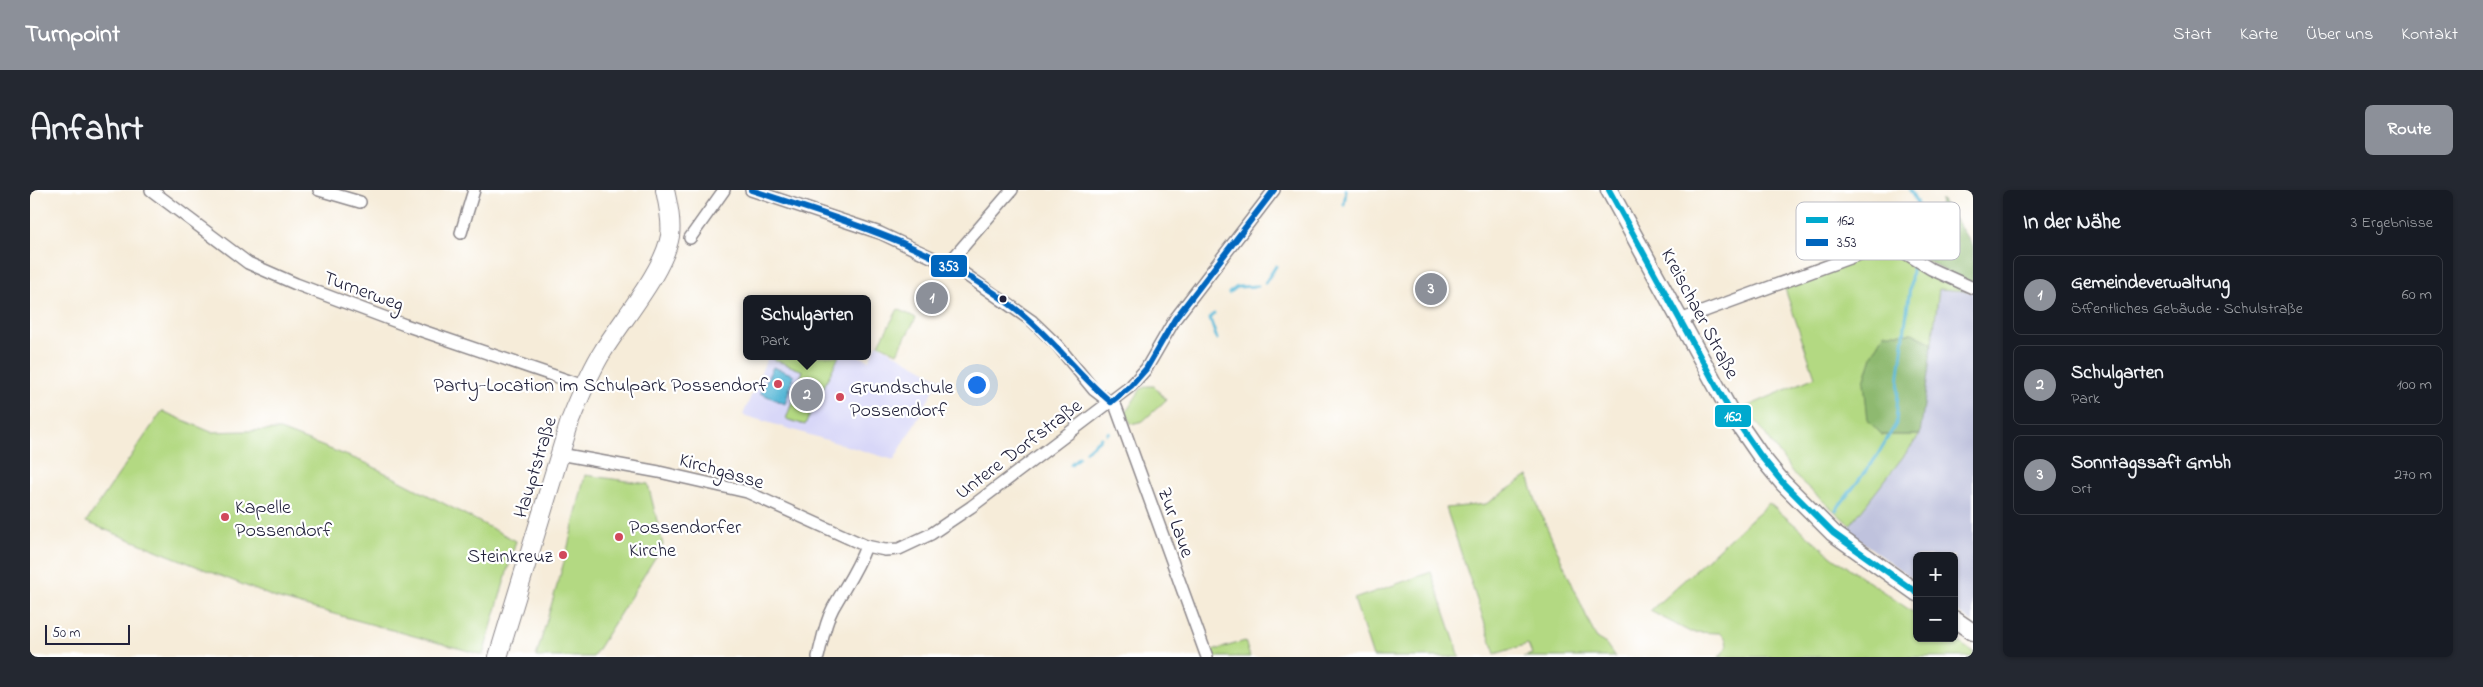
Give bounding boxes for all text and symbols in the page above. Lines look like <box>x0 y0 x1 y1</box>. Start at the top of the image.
text: Turnpoint <box>25 18 120 53</box>
text: Start <box>2173 22 2212 48</box>
text: Karte <box>2240 22 2278 48</box>
text: Über uns <box>2306 22 2373 48</box>
text: Kontakt <box>2401 22 2458 48</box>
text: Anfahrt <box>30 105 143 156</box>
button: Route <box>2365 105 2453 155</box>
legend <box>1796 202 1960 260</box>
text: In der Nähe <box>2023 208 2121 238</box>
text: 162 <box>1837 211 1855 232</box>
text: 3 Ergebnisse <box>2351 211 2433 235</box>
text: 353 <box>1837 233 1857 254</box>
street label: Kreischaer Straße <box>1652 244 1745 385</box>
line badge: 353 <box>930 254 968 278</box>
text: 353 <box>938 257 959 278</box>
street label: Turnerweg <box>318 264 408 321</box>
pin: 3 <box>1415 270 1447 308</box>
text: Gemeindeverwaltung <box>2071 270 2230 297</box>
pin: 1 <box>916 279 948 317</box>
text: 1 <box>2037 283 2043 307</box>
text: 60 m <box>2402 283 2432 307</box>
unlabelled marker <box>998 294 1008 304</box>
popup <box>743 295 871 360</box>
text: Öffentliches Gebäude · Schulstraße <box>2071 297 2303 321</box>
text: Schulgarten <box>761 302 853 329</box>
text: Park <box>761 329 790 353</box>
text: Schulgarten <box>2071 360 2164 387</box>
place label: Party-Location im Schulpark Possendorf <box>433 372 769 401</box>
your location <box>964 372 990 398</box>
text: 2 <box>2036 373 2044 397</box>
text: 100 m <box>2397 373 2432 397</box>
place label: Grundschule Possendorf <box>850 374 954 426</box>
pin: 2 <box>791 376 823 414</box>
marker: Party-Location im Schulpark Possendorf <box>772 378 784 390</box>
text: Park <box>2071 387 2100 411</box>
marker: Grundschule Possendorf <box>834 391 846 403</box>
street label: Untere Dorfstraße <box>950 393 1089 507</box>
line badge: 162 <box>1714 404 1752 428</box>
text: 162 <box>1724 407 1742 428</box>
street label: Hauptstraße <box>507 413 566 522</box>
street label: Kirchgasse <box>675 446 767 499</box>
text: Sonntagssaft Gmbh <box>2071 450 2231 477</box>
text: 3 <box>2037 463 2043 487</box>
text: 270 m <box>2394 463 2432 487</box>
text: Ort <box>2071 477 2092 501</box>
street label: Zur Laue <box>1149 484 1201 562</box>
place label: Kapelle Possendorf <box>235 494 333 546</box>
marker: Kapelle Possendorf <box>219 511 231 523</box>
place label: Possendorfer Kirche <box>629 514 742 566</box>
marker: Possendorfer Kirche <box>613 531 625 543</box>
place label: Steinkreuz <box>467 543 554 572</box>
marker: Steinkreuz <box>557 549 569 561</box>
map controls <box>1913 552 1958 642</box>
button: + <box>1913 552 1958 597</box>
button: − <box>1913 597 1958 642</box>
scale bar <box>45 622 130 645</box>
text: 50 m <box>52 623 80 644</box>

